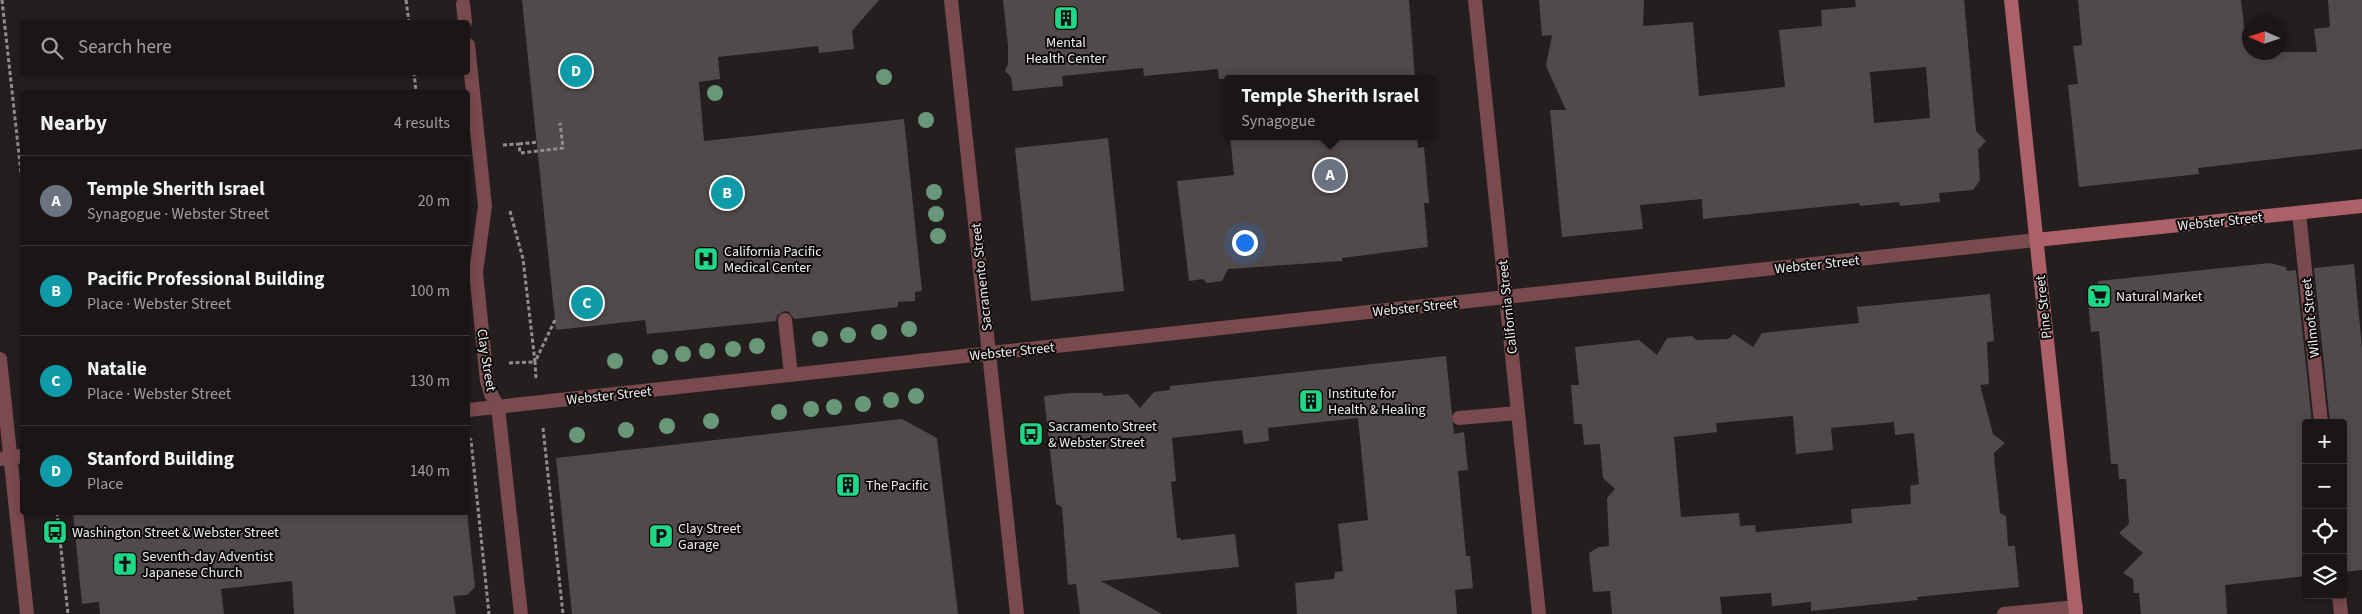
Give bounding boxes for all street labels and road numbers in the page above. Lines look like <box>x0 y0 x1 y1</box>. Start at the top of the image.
street label: Webster Street <box>2177 208 2264 236</box>
street label: Sacramento Street <box>966 222 998 332</box>
street label: Webster Street <box>1774 251 1861 279</box>
street label: California Street <box>1493 259 1523 355</box>
street label: Pine Street <box>2031 274 2057 340</box>
street label: Wilmot Street <box>2297 277 2325 359</box>
street label: Webster Street <box>1372 294 1459 322</box>
street label: Clay Street <box>471 327 501 393</box>
street label: Webster Street <box>969 338 1056 366</box>
street label: Webster Street <box>566 382 653 410</box>

